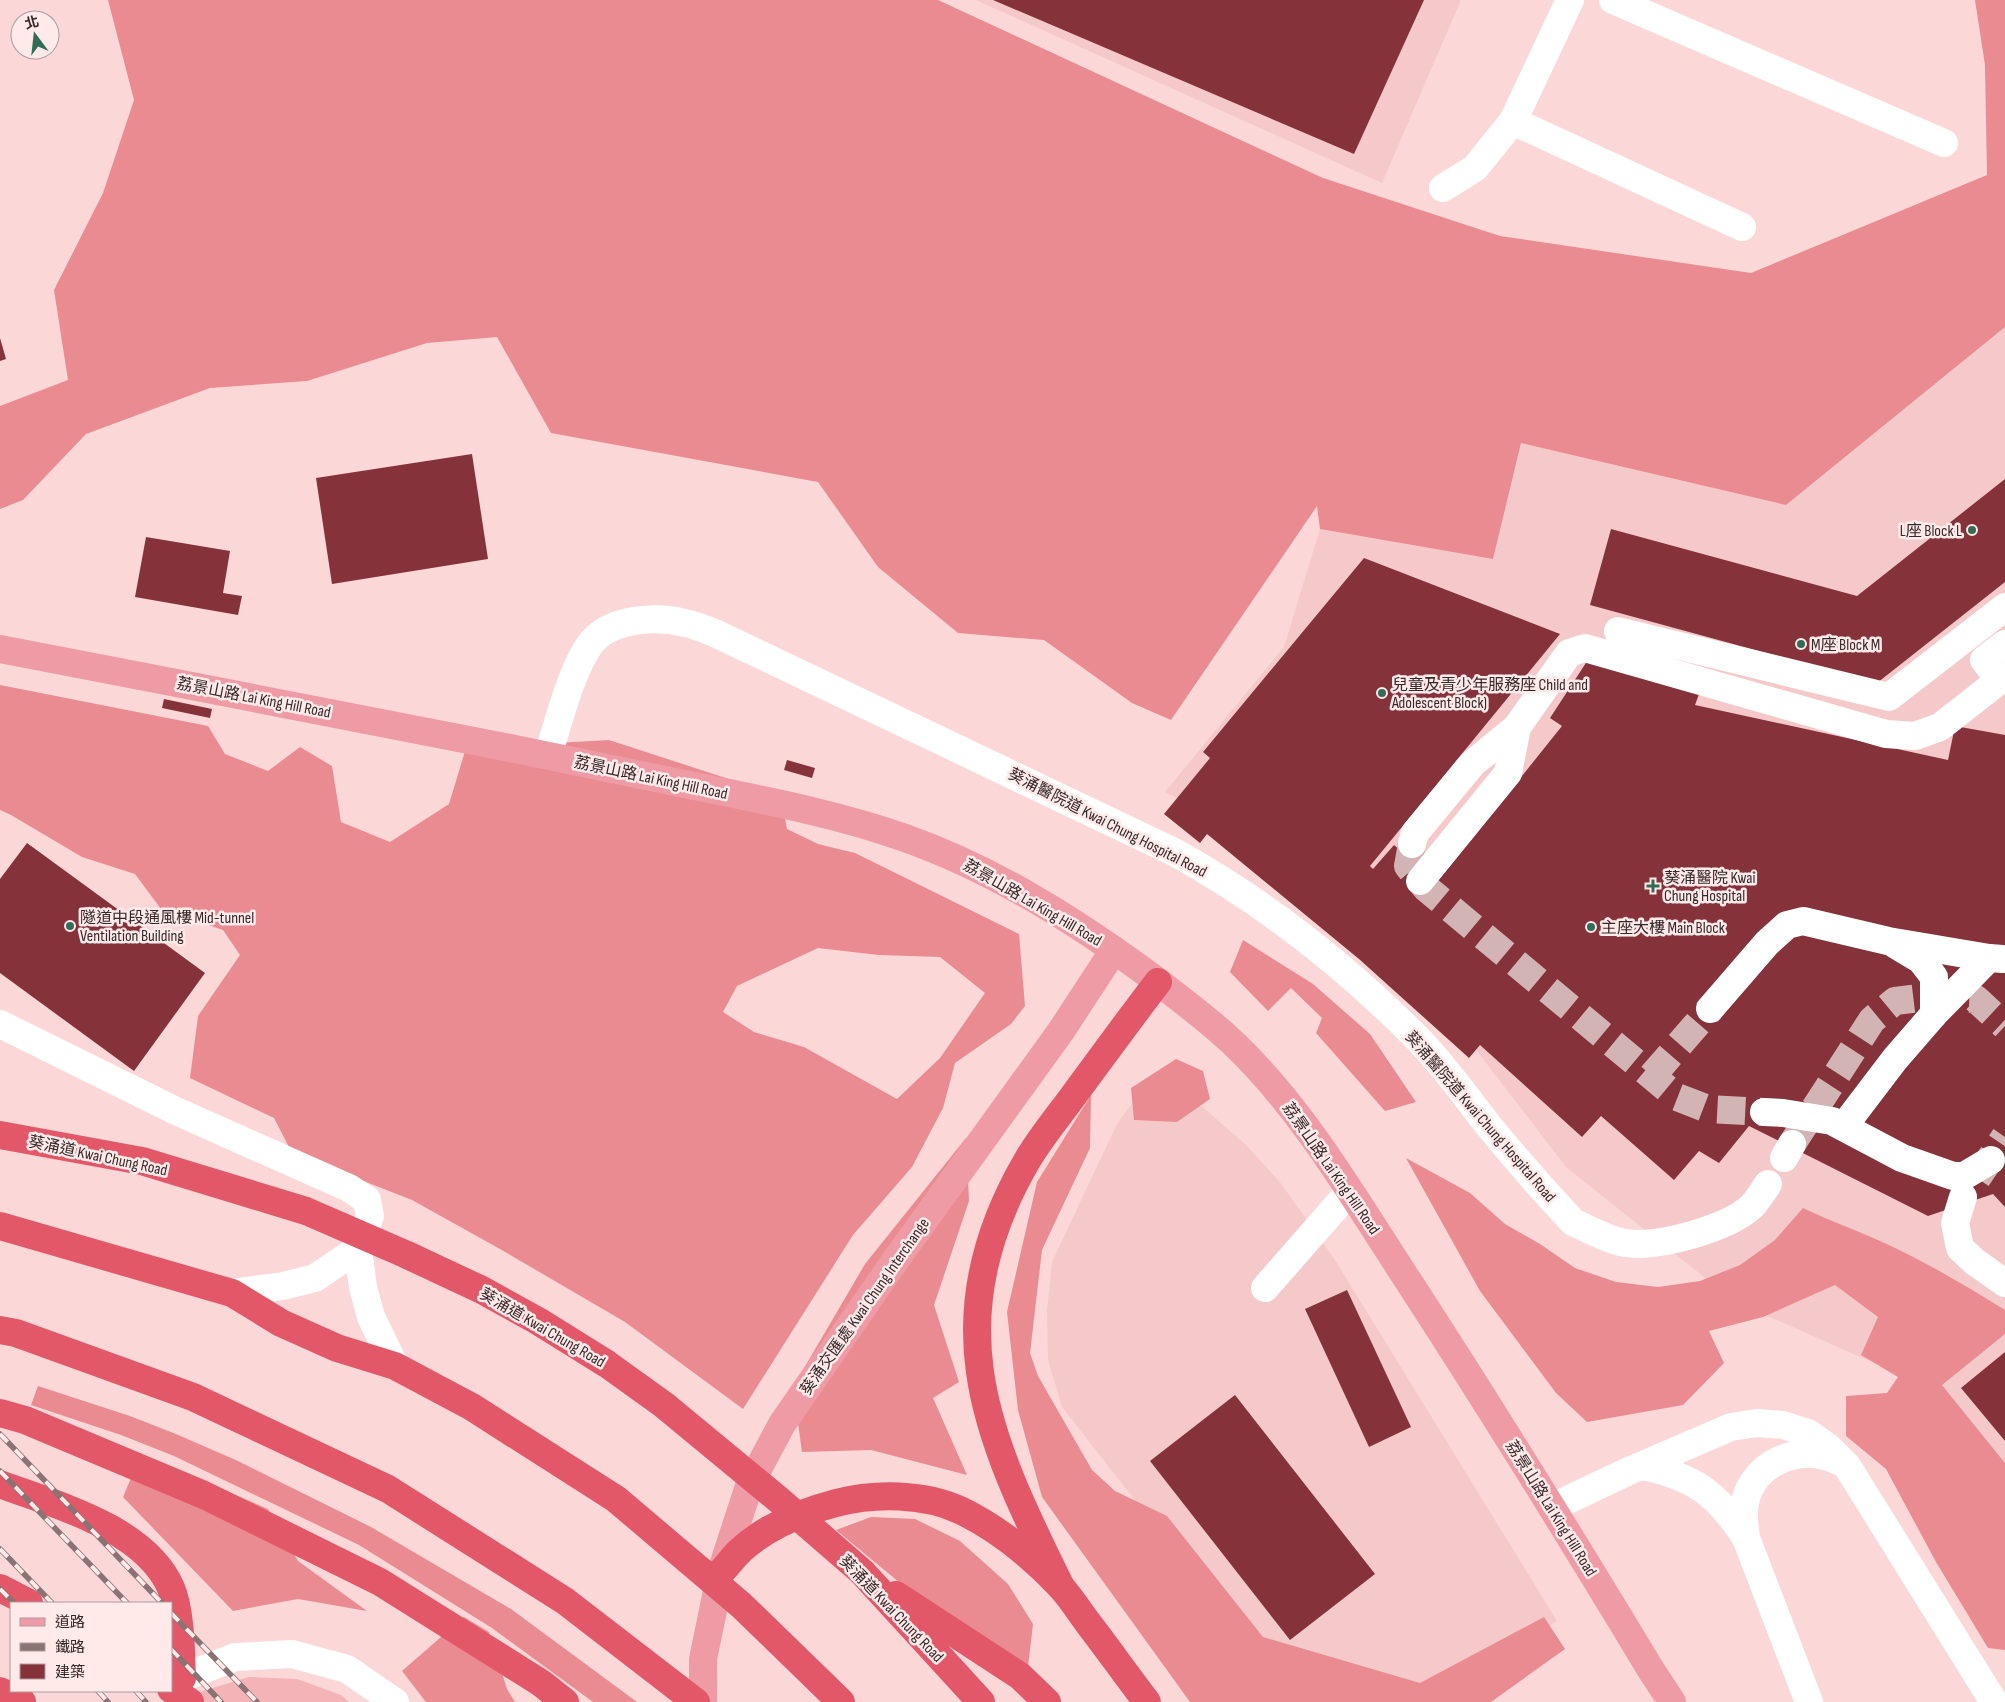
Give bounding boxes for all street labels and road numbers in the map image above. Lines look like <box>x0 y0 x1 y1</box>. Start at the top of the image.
street label: 荔景山路 Lai King Hill Road <box>175 674 332 723</box>
street label: 荔景山路 Lai King Hill Road <box>572 753 729 804</box>
street label: 葵涌醫院道 Kwai Chung Hospital Road <box>1005 765 1210 882</box>
street label: 荔景山路 Lai King Hill Road <box>960 856 1105 951</box>
street label: 葵涌醫院道 Kwai Chung Hospital Road <box>1400 1028 1559 1206</box>
street label: 荔景山路 Lai King Hill Road <box>1278 1099 1383 1238</box>
street label: 葵涌道 Kwai Chung Road <box>26 1132 169 1180</box>
street label: 葵涌交匯處 Kwai Chung Interchange <box>797 1215 934 1399</box>
street label: 葵涌道 Kwai Chung Road <box>476 1285 608 1372</box>
street label: 荔景山路 Lai King Hill Road <box>1501 1437 1600 1580</box>
street label: 葵涌道 Kwai Chung Road <box>835 1551 947 1667</box>

